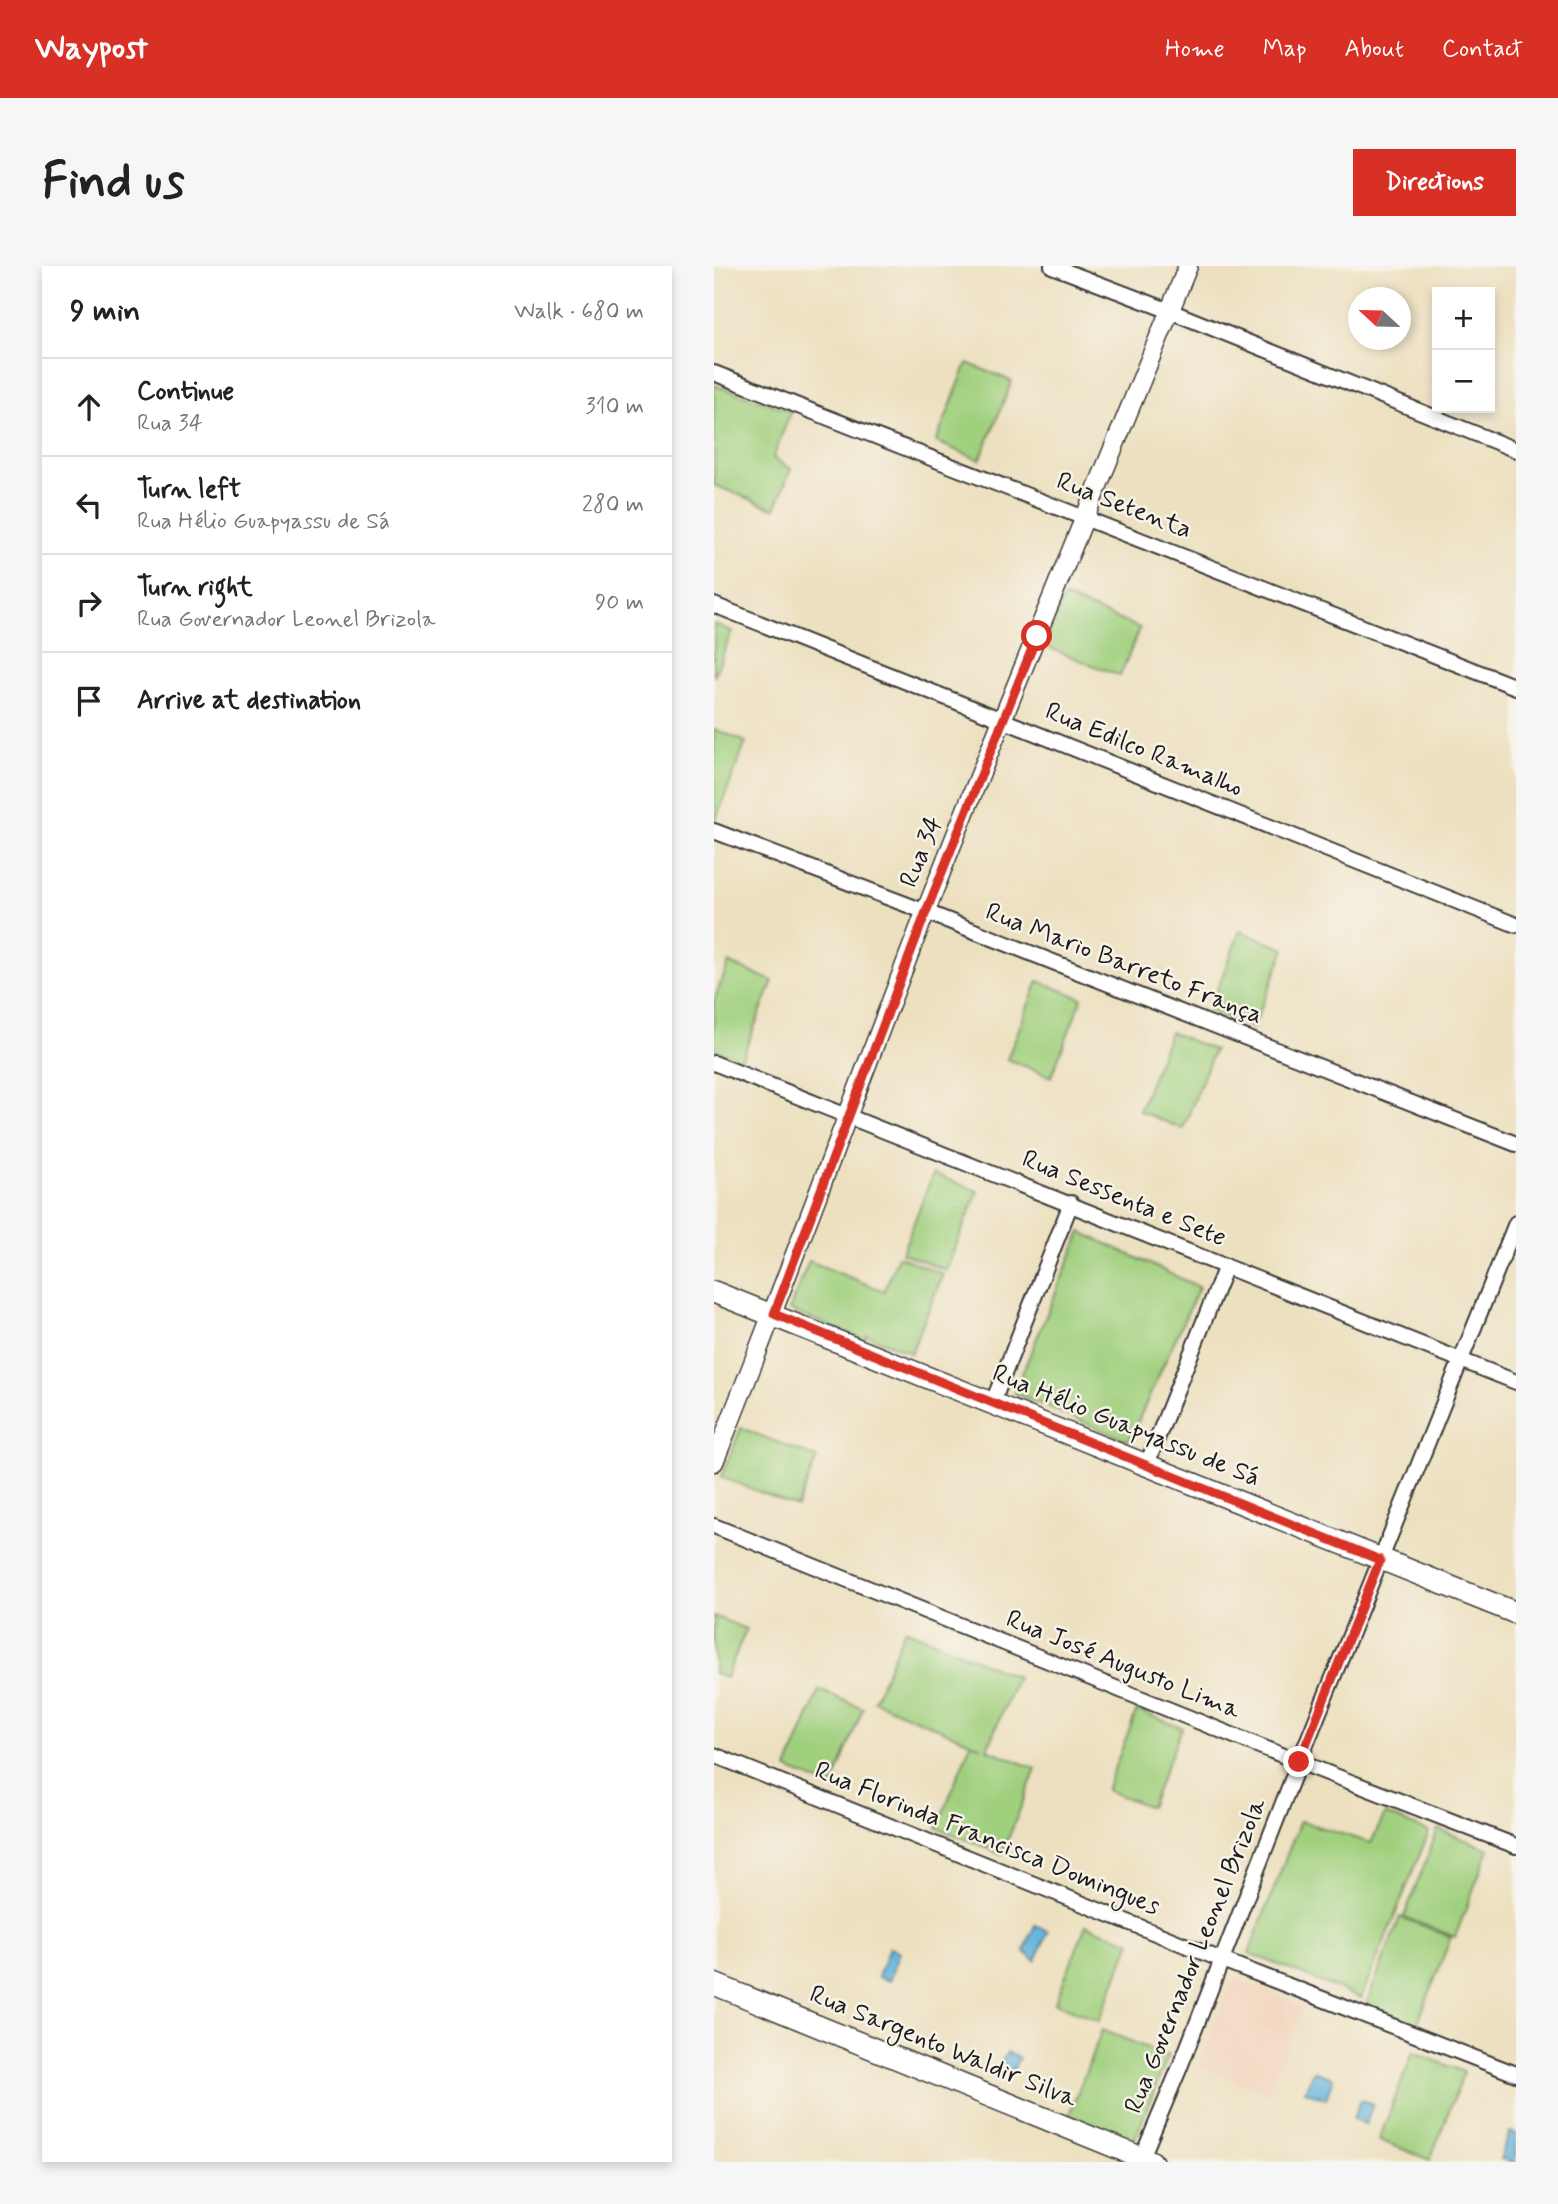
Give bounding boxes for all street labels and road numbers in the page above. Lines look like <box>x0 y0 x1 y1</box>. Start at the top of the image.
street label: Rua Setenta <box>1051 465 1197 547</box>
street label: Rua Edilco Ramalho <box>1040 695 1248 805</box>
street label: Rua 34 <box>892 811 952 893</box>
street label: Rua Mario Barreto França <box>980 895 1268 1033</box>
street label: Rua Sessenta e Sete <box>1017 1143 1231 1255</box>
street label: Rua Hélio Guapyassu de Sá <box>987 1357 1265 1495</box>
street label: Rua José Augusto Lima <box>1001 1602 1246 1728</box>
street label: Rua Florinda Francisca Domingues <box>808 1754 1165 1926</box>
street label: Rua Governador Leonel Brizola <box>1117 1793 1275 2119</box>
street label: Rua Sargento Waldir Silva <box>804 1978 1082 2118</box>

